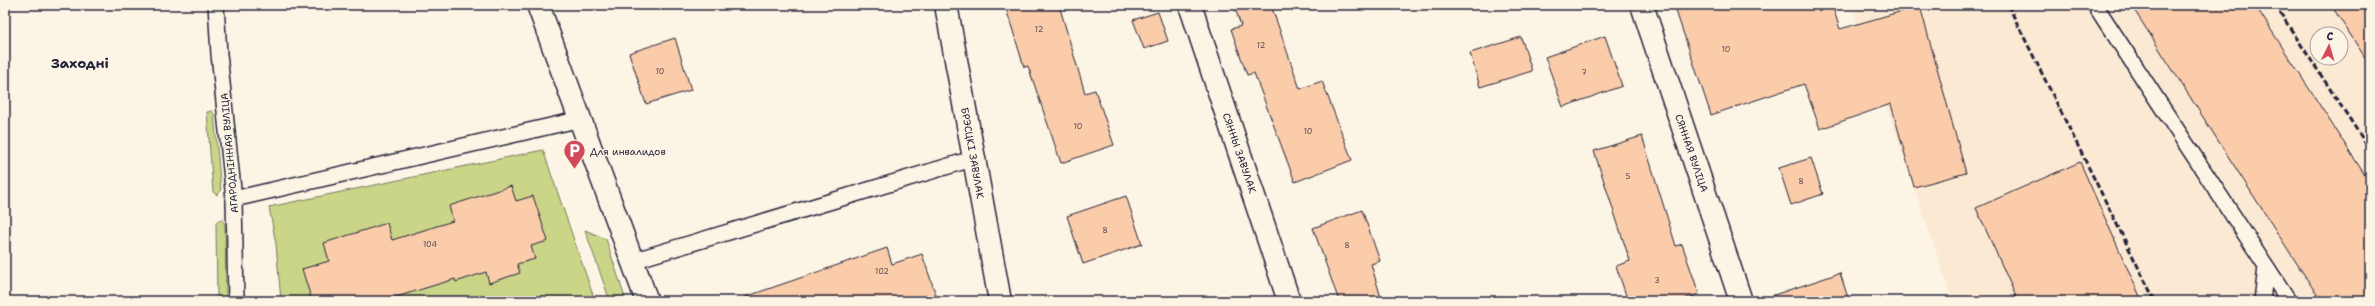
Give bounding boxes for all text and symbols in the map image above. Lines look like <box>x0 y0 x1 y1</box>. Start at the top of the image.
house number: 12 <box>1035 24 1044 35</box>
north arrow <box>2309 26 2349 66</box>
text: С <box>2326 29 2334 44</box>
house number: 12 <box>1257 40 1266 51</box>
house number: 10 <box>1722 44 1730 55</box>
district label: Заходні <box>51 54 109 72</box>
house number: 10 <box>656 66 664 77</box>
house number: 7 <box>1581 67 1587 78</box>
street label: АГАРОДНІННАЯ ВУЛІЦА <box>218 92 241 214</box>
street label: БРЭСЦКІ ЗАВУЛАК <box>958 106 987 200</box>
street label: СЯННЫ ЗАВУЛАК <box>1220 111 1260 196</box>
street label: СЯННАЯ ВУЛІЦА <box>1672 112 1711 194</box>
house number: 10 <box>1074 121 1082 132</box>
house number: 10 <box>1304 126 1312 137</box>
parking icon: Для инвалидов <box>561 138 587 171</box>
place label: Для инвалидов <box>590 145 666 158</box>
house number: 5 <box>1626 171 1631 182</box>
house number: 8 <box>1798 176 1804 187</box>
house number: 8 <box>1102 225 1108 236</box>
house number: 104 <box>423 239 437 250</box>
house number: 8 <box>1344 240 1350 251</box>
house number: 102 <box>875 266 889 277</box>
house number: 3 <box>1654 275 1660 286</box>

